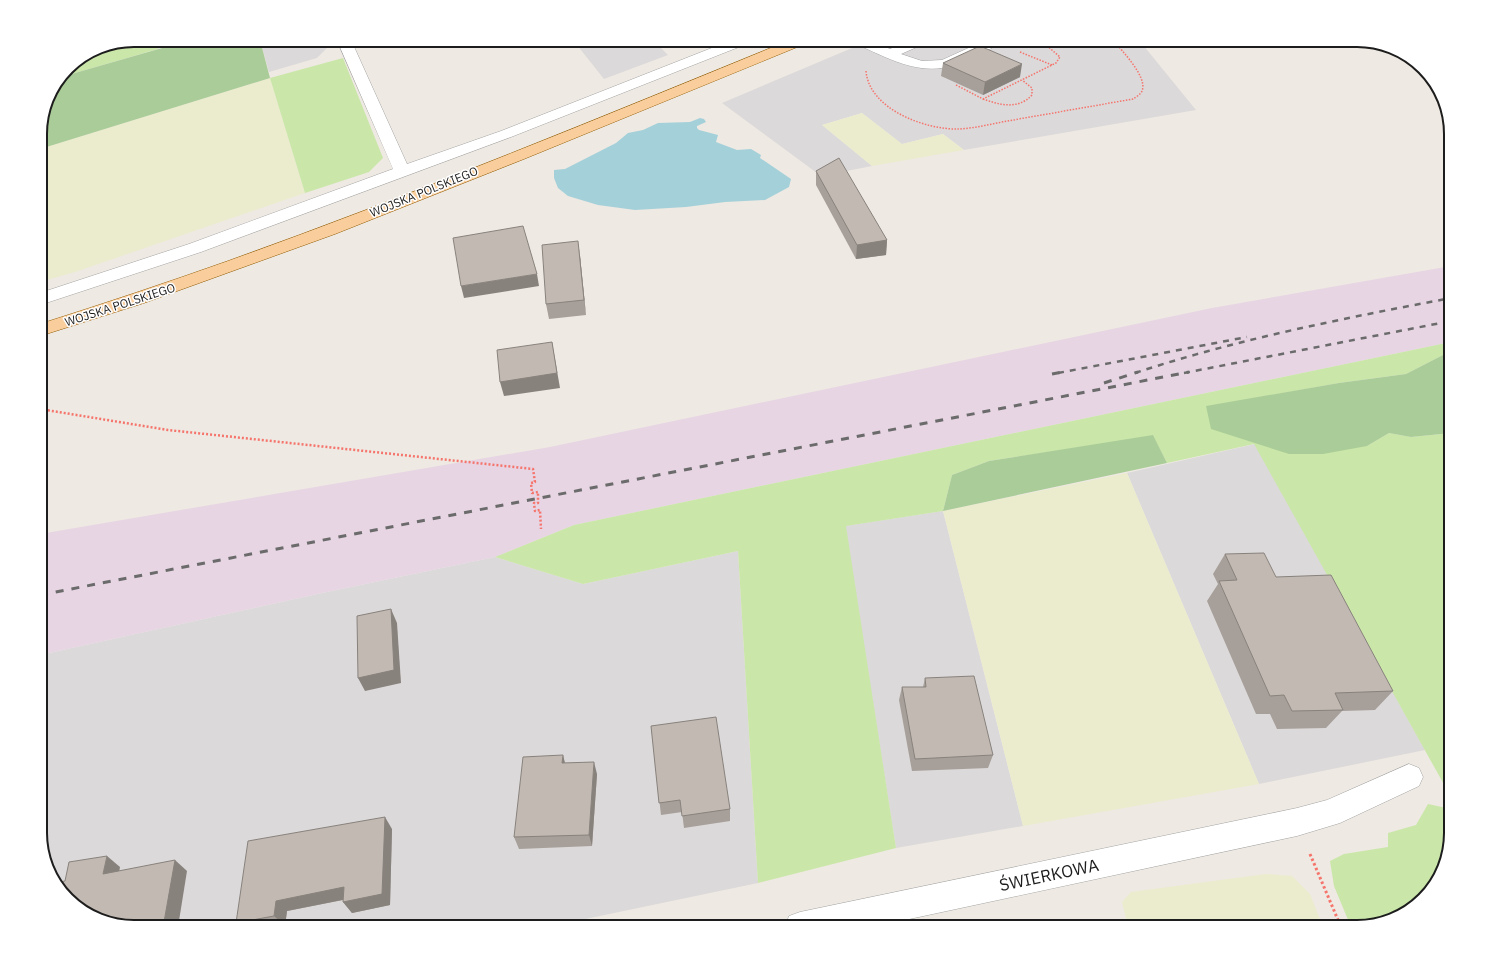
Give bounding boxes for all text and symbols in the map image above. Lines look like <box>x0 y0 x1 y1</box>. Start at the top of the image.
street label: WOJSKA POLSKIEGO <box>368 163 480 220</box>
street label: WOJSKA POLSKIEGO <box>63 280 177 329</box>
street label: ŚWIERKOWA <box>997 854 1101 896</box>

